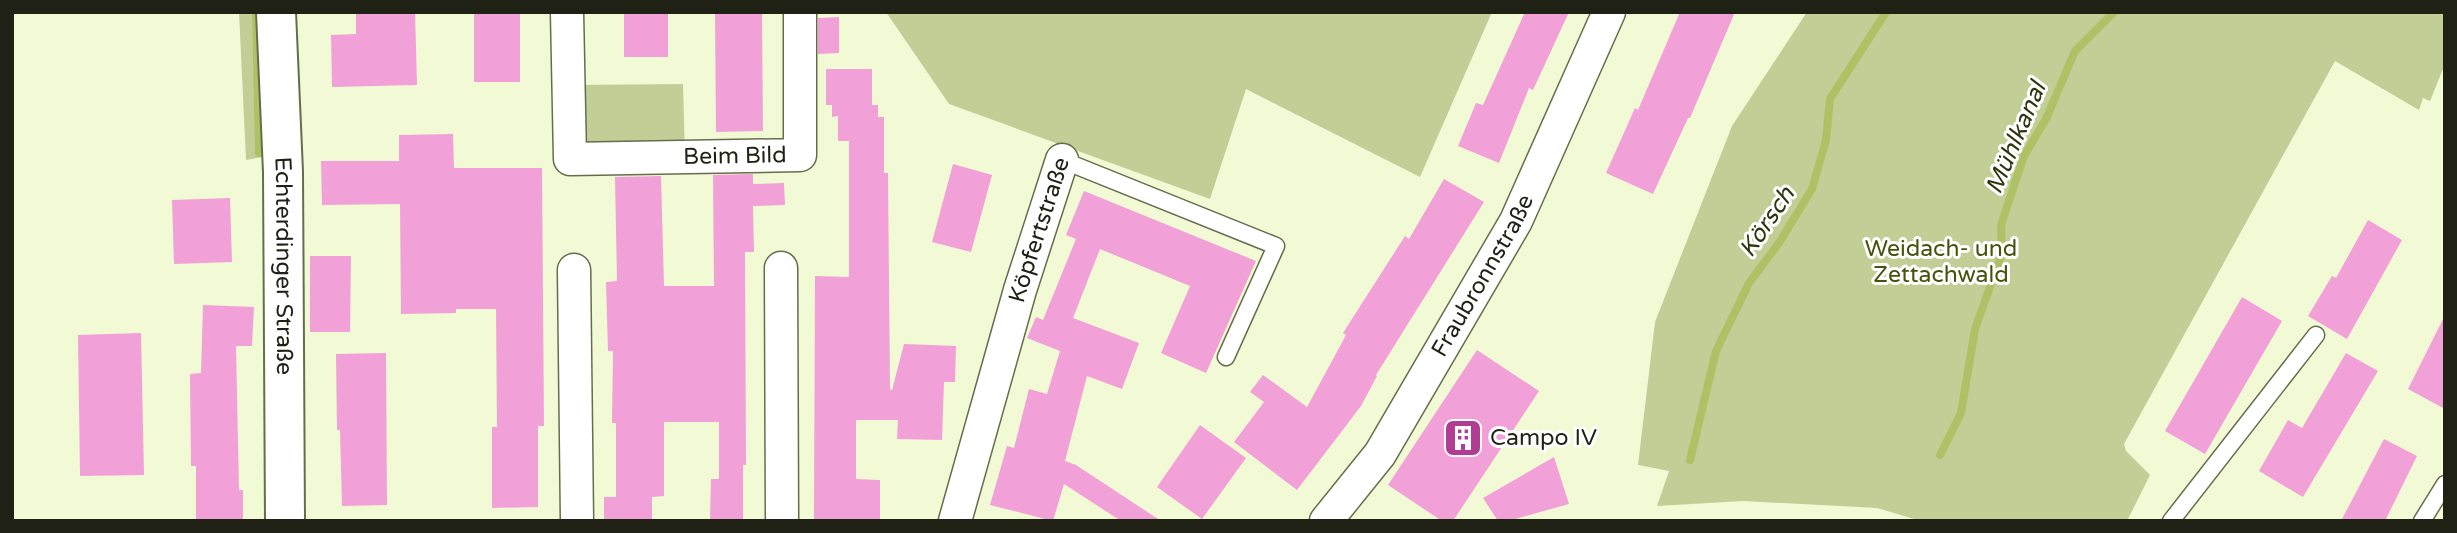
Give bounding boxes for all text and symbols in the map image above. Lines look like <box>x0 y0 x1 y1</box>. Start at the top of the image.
water label: Mühlkanal <box>1980 75 2054 198</box>
street label: Beim Bild <box>683 141 787 171</box>
street label: Köpfertstraße <box>1003 154 1076 306</box>
street label: Echterdinger Straße <box>268 156 298 375</box>
water label: Körsch <box>1733 180 1802 263</box>
street label: Fraubronnstraße <box>1426 190 1540 362</box>
park label: Weidach- und Zettachwald <box>1865 235 2017 289</box>
building icon: Campo IV <box>1442 417 1484 459</box>
place label: Campo IV <box>1490 424 1597 452</box>

